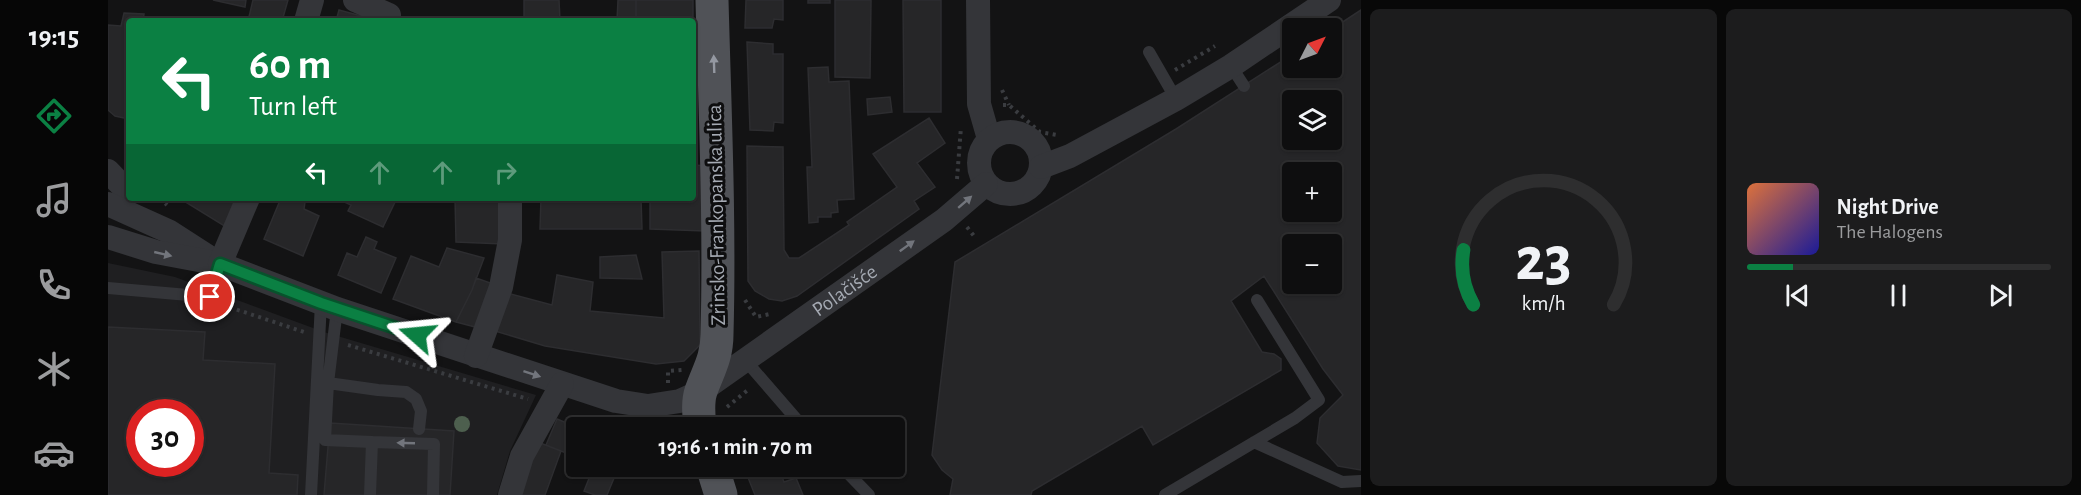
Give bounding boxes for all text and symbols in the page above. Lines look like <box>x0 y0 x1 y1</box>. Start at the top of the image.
north arrow <box>1282 18 1342 78</box>
map controls <box>1282 18 1342 294</box>
text: 19:15 <box>29 23 79 50</box>
icon: left <box>150 42 228 120</box>
text: 60 m <box>249 44 331 86</box>
one-way arrow <box>709 54 718 73</box>
button: layers <box>1282 90 1342 150</box>
text: Turn left <box>249 93 337 120</box>
icon: directions <box>33 95 75 137</box>
street label: Zrinsko-Frankopanska ulica <box>704 104 729 326</box>
icon: left <box>300 156 333 189</box>
icon: ahead <box>363 156 396 189</box>
icon: ahead <box>426 156 459 189</box>
icon: right <box>489 156 522 189</box>
button: + <box>1282 162 1342 222</box>
icon: music <box>33 179 75 221</box>
one-way arrow <box>957 196 972 209</box>
text: Night Drive <box>1837 196 1939 218</box>
text: The Halogens <box>1837 222 1943 242</box>
text: 23 <box>1515 229 1571 291</box>
button: − <box>1282 234 1342 294</box>
one-way arrow <box>898 240 914 252</box>
one-way arrow <box>154 249 172 259</box>
street label: Polačišće <box>808 261 881 320</box>
icon: phone <box>33 264 75 306</box>
pin <box>184 271 235 322</box>
icon: previous <box>1781 279 1814 312</box>
icon: pause <box>1882 279 1915 312</box>
icon: next <box>1984 279 2017 312</box>
icon: arrive <box>193 280 226 313</box>
text: km/h <box>1521 293 1565 314</box>
position arrow <box>385 303 449 367</box>
icon: climate <box>33 348 75 390</box>
one-way arrow <box>523 369 541 379</box>
speed limit sign: 30 <box>126 399 204 477</box>
icon: car <box>33 432 75 474</box>
text: 19:16 · 1 min · 70 m <box>659 436 812 458</box>
one-way arrow <box>396 438 415 448</box>

